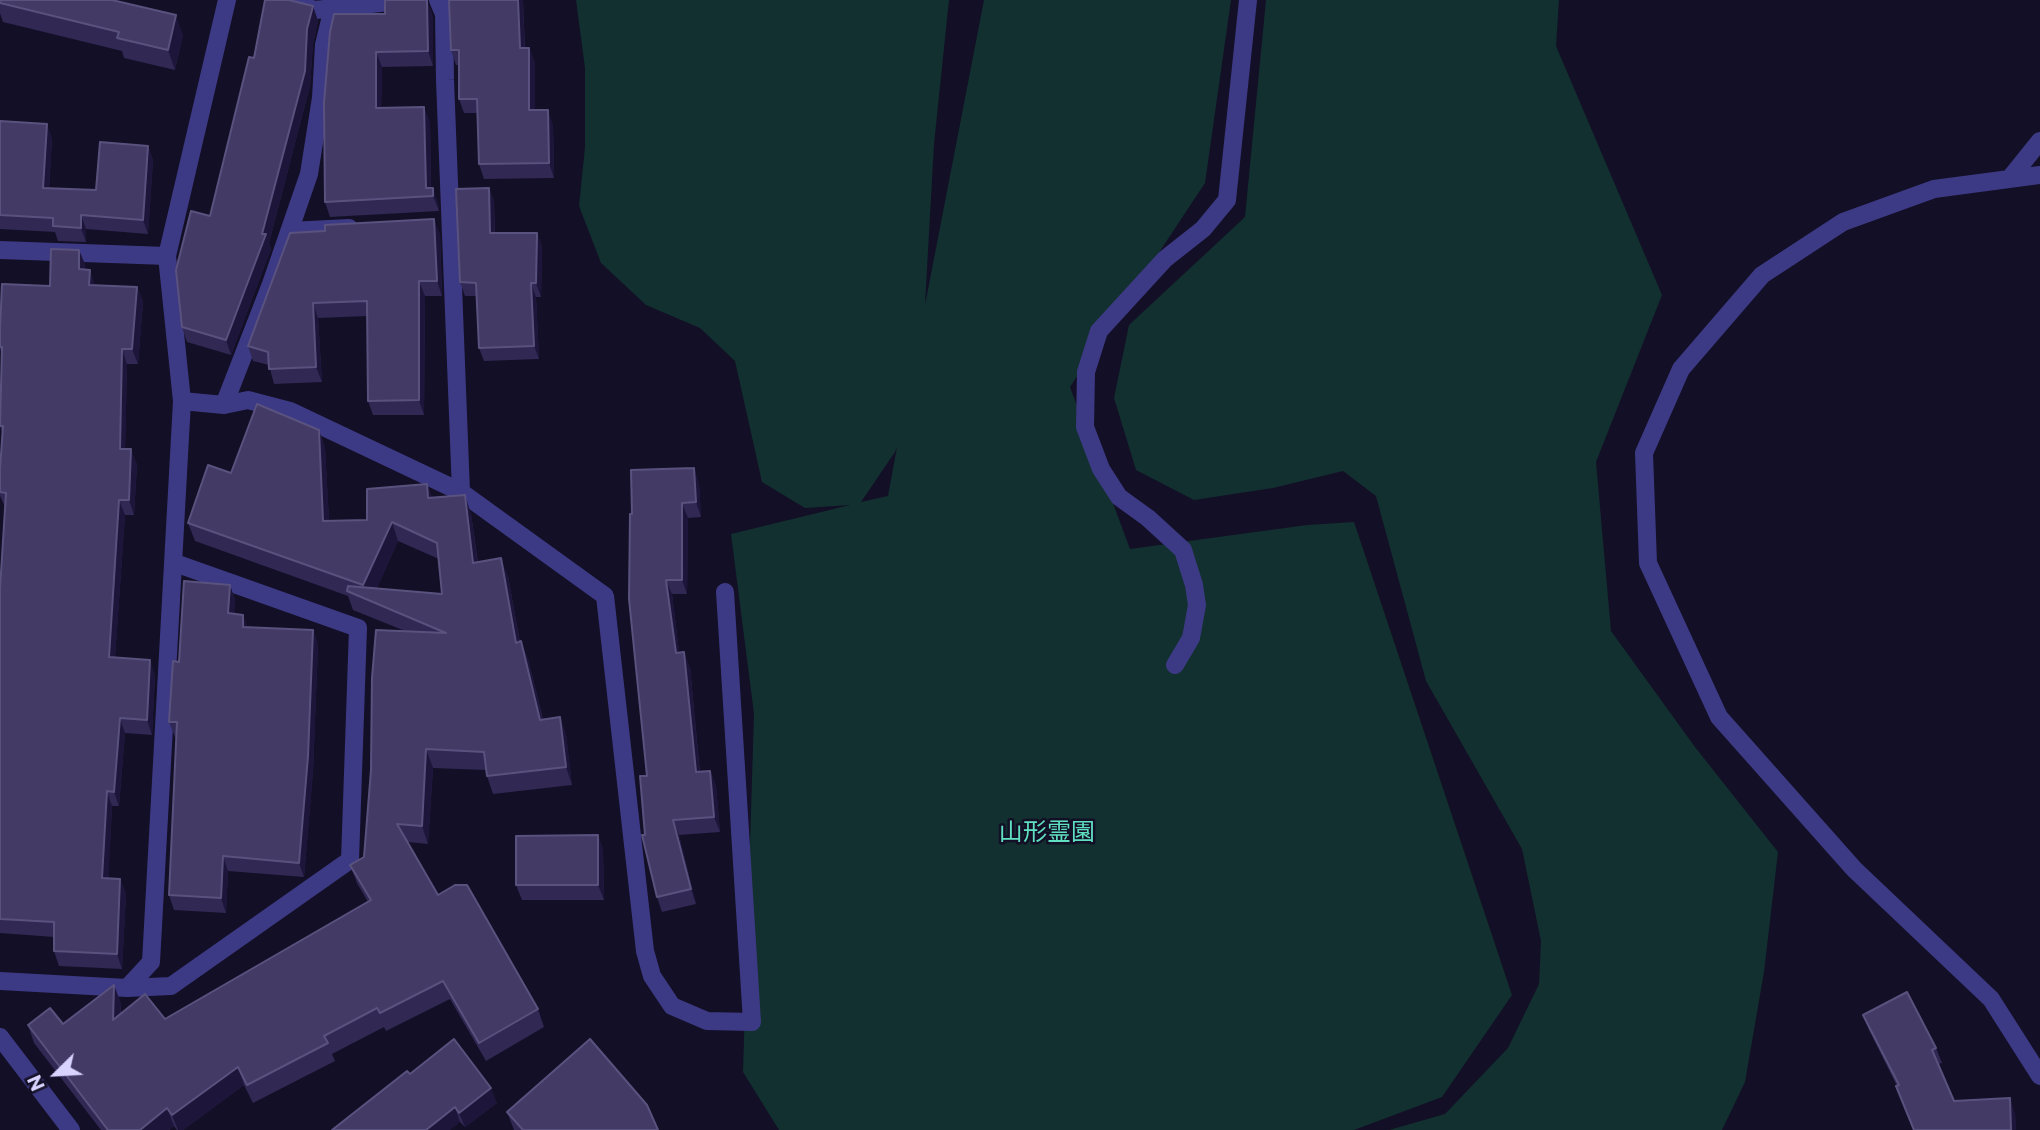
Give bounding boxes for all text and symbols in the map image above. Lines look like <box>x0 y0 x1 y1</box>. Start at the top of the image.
park label: 山形霊園 <box>999 819 1095 847</box>
north arrow <box>21 1039 91 1109</box>
text: N <box>23 1071 50 1094</box>

